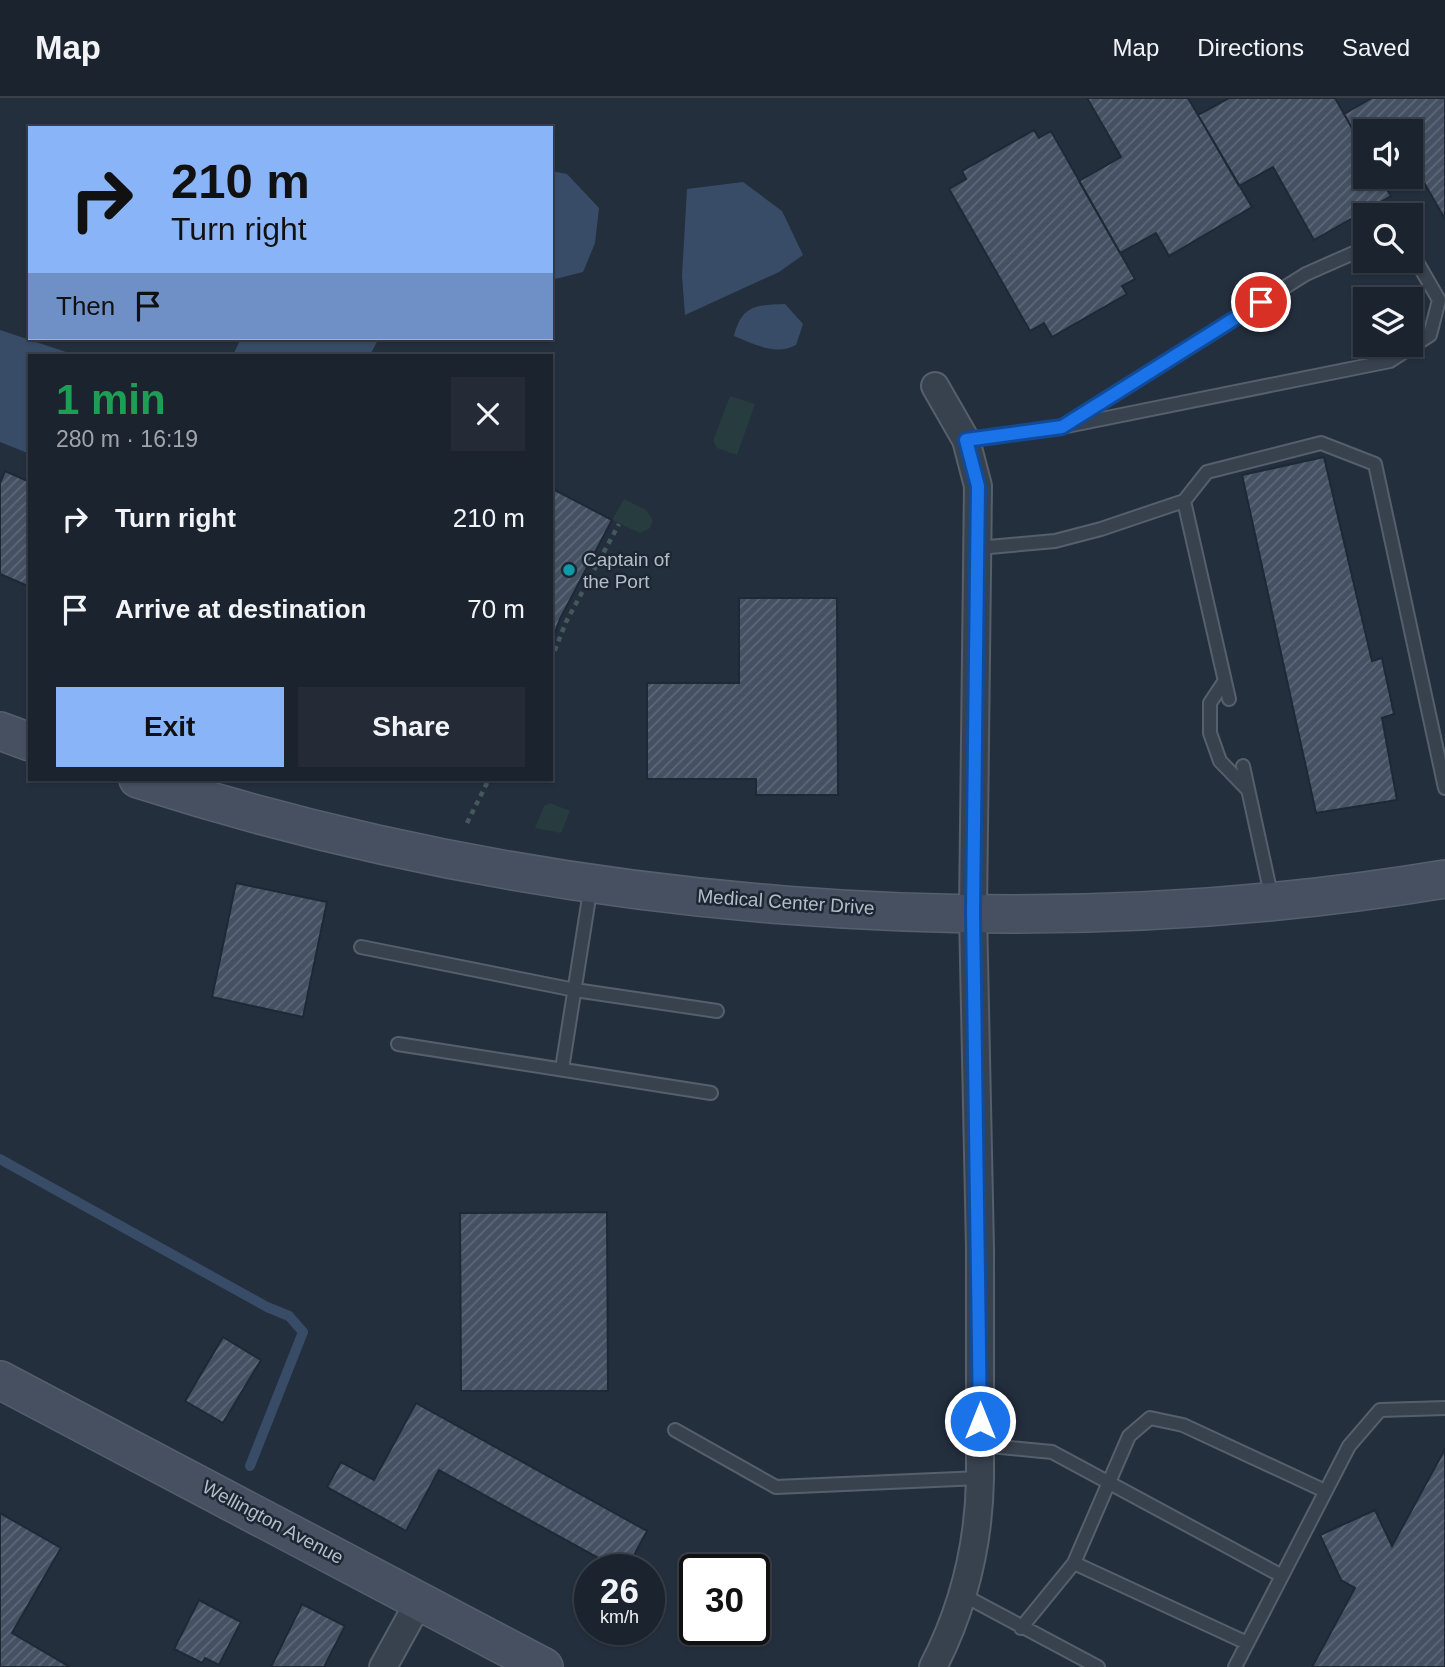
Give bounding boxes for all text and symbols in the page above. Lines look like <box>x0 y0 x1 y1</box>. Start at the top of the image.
text: Map <box>35 29 101 66</box>
text: Map <box>1113 34 1159 61</box>
text: Directions <box>1197 34 1304 61</box>
text: Saved <box>1342 34 1410 61</box>
map controls <box>1353 119 1423 357</box>
button: sound <box>1353 119 1423 189</box>
icon: right <box>56 154 147 245</box>
text: 210 m <box>171 154 310 208</box>
button: search <box>1353 203 1423 273</box>
text: Turn right <box>171 211 307 247</box>
pin <box>1231 272 1291 332</box>
icon: arrive <box>1242 283 1280 321</box>
icon: arrive <box>129 287 167 325</box>
button: layers <box>1353 287 1423 357</box>
text: Then <box>56 291 115 321</box>
text: 1 min <box>56 376 166 423</box>
button: close <box>451 377 525 451</box>
text: 280 m · 16:19 <box>56 426 198 452</box>
icon: right <box>56 500 94 538</box>
text: Turn right <box>115 503 236 533</box>
text: 210 m <box>453 503 525 533</box>
place label: Captain of the Port <box>583 549 670 592</box>
marker: Captain of the Port <box>561 562 577 578</box>
icon: arrive <box>56 591 94 629</box>
text: Arrive at destination <box>115 594 366 624</box>
text: 70 m <box>467 594 525 624</box>
button: Exit <box>56 687 284 767</box>
button: Share <box>298 687 525 767</box>
street label: Medical Center Drive <box>697 885 875 919</box>
position arrow <box>943 1384 1017 1458</box>
street label: Wellington Avenue <box>199 1476 347 1568</box>
speed limit sign: 30 <box>679 1554 770 1645</box>
text: 26 <box>600 1571 639 1610</box>
text: km/h <box>600 1607 639 1627</box>

